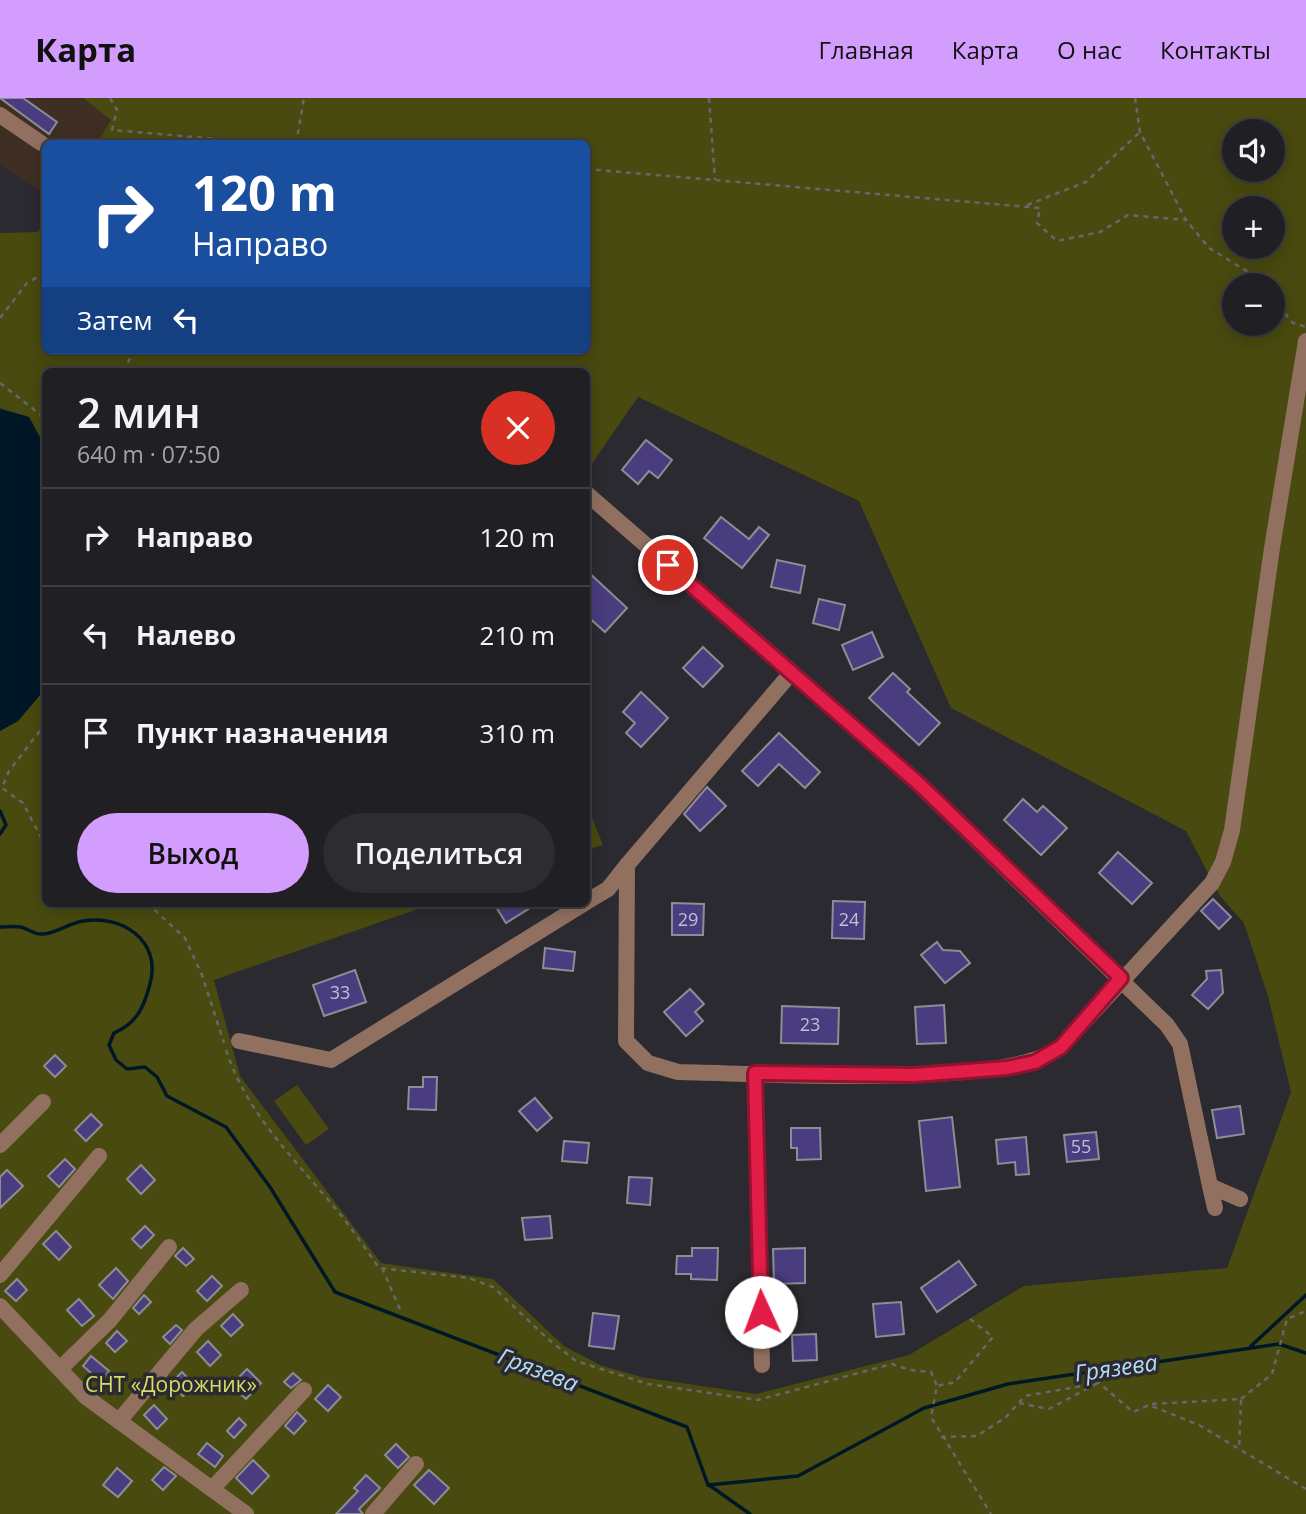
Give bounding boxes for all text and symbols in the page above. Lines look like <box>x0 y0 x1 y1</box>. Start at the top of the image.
text: Карта <box>35 27 136 72</box>
text: Главная <box>819 33 914 66</box>
text: Карта <box>952 33 1019 66</box>
text: О нас <box>1057 33 1122 66</box>
text: Контакты <box>1160 33 1271 66</box>
map controls <box>1222 119 1285 336</box>
button: sound <box>1222 119 1285 182</box>
text: 120 m <box>192 159 337 225</box>
icon: right <box>77 168 168 259</box>
button: + <box>1222 196 1285 259</box>
text: Направо <box>192 222 328 265</box>
button: − <box>1222 273 1285 336</box>
icon: left <box>167 301 205 339</box>
text: Затем <box>77 302 153 338</box>
text: 2 мин <box>77 383 201 440</box>
button: close <box>481 391 555 465</box>
text: 640 m · 07:50 <box>77 438 220 470</box>
icon: right <box>77 518 115 556</box>
text: Направо <box>136 519 253 555</box>
text: 120 m <box>480 519 555 555</box>
pin <box>638 535 698 595</box>
icon: arrive <box>649 546 687 584</box>
icon: left <box>77 616 115 654</box>
text: Налево <box>136 617 236 653</box>
text: 210 m <box>480 617 555 653</box>
icon: arrive <box>77 714 115 752</box>
text: Пункт назначения <box>136 715 389 751</box>
text: 310 m <box>480 715 555 751</box>
button: Выход <box>77 813 309 893</box>
button: Поделиться <box>323 813 555 893</box>
house number: 29 <box>678 907 698 931</box>
house number: 24 <box>839 907 859 931</box>
house number: 33 <box>330 980 350 1004</box>
house number: 23 <box>800 1012 820 1036</box>
house number: 55 <box>1071 1134 1091 1158</box>
position arrow <box>724 1275 798 1349</box>
water label: Грязева <box>494 1339 583 1399</box>
water label: Грязева <box>1072 1345 1159 1389</box>
park label: СНТ «Дорожник» <box>85 1370 257 1398</box>

